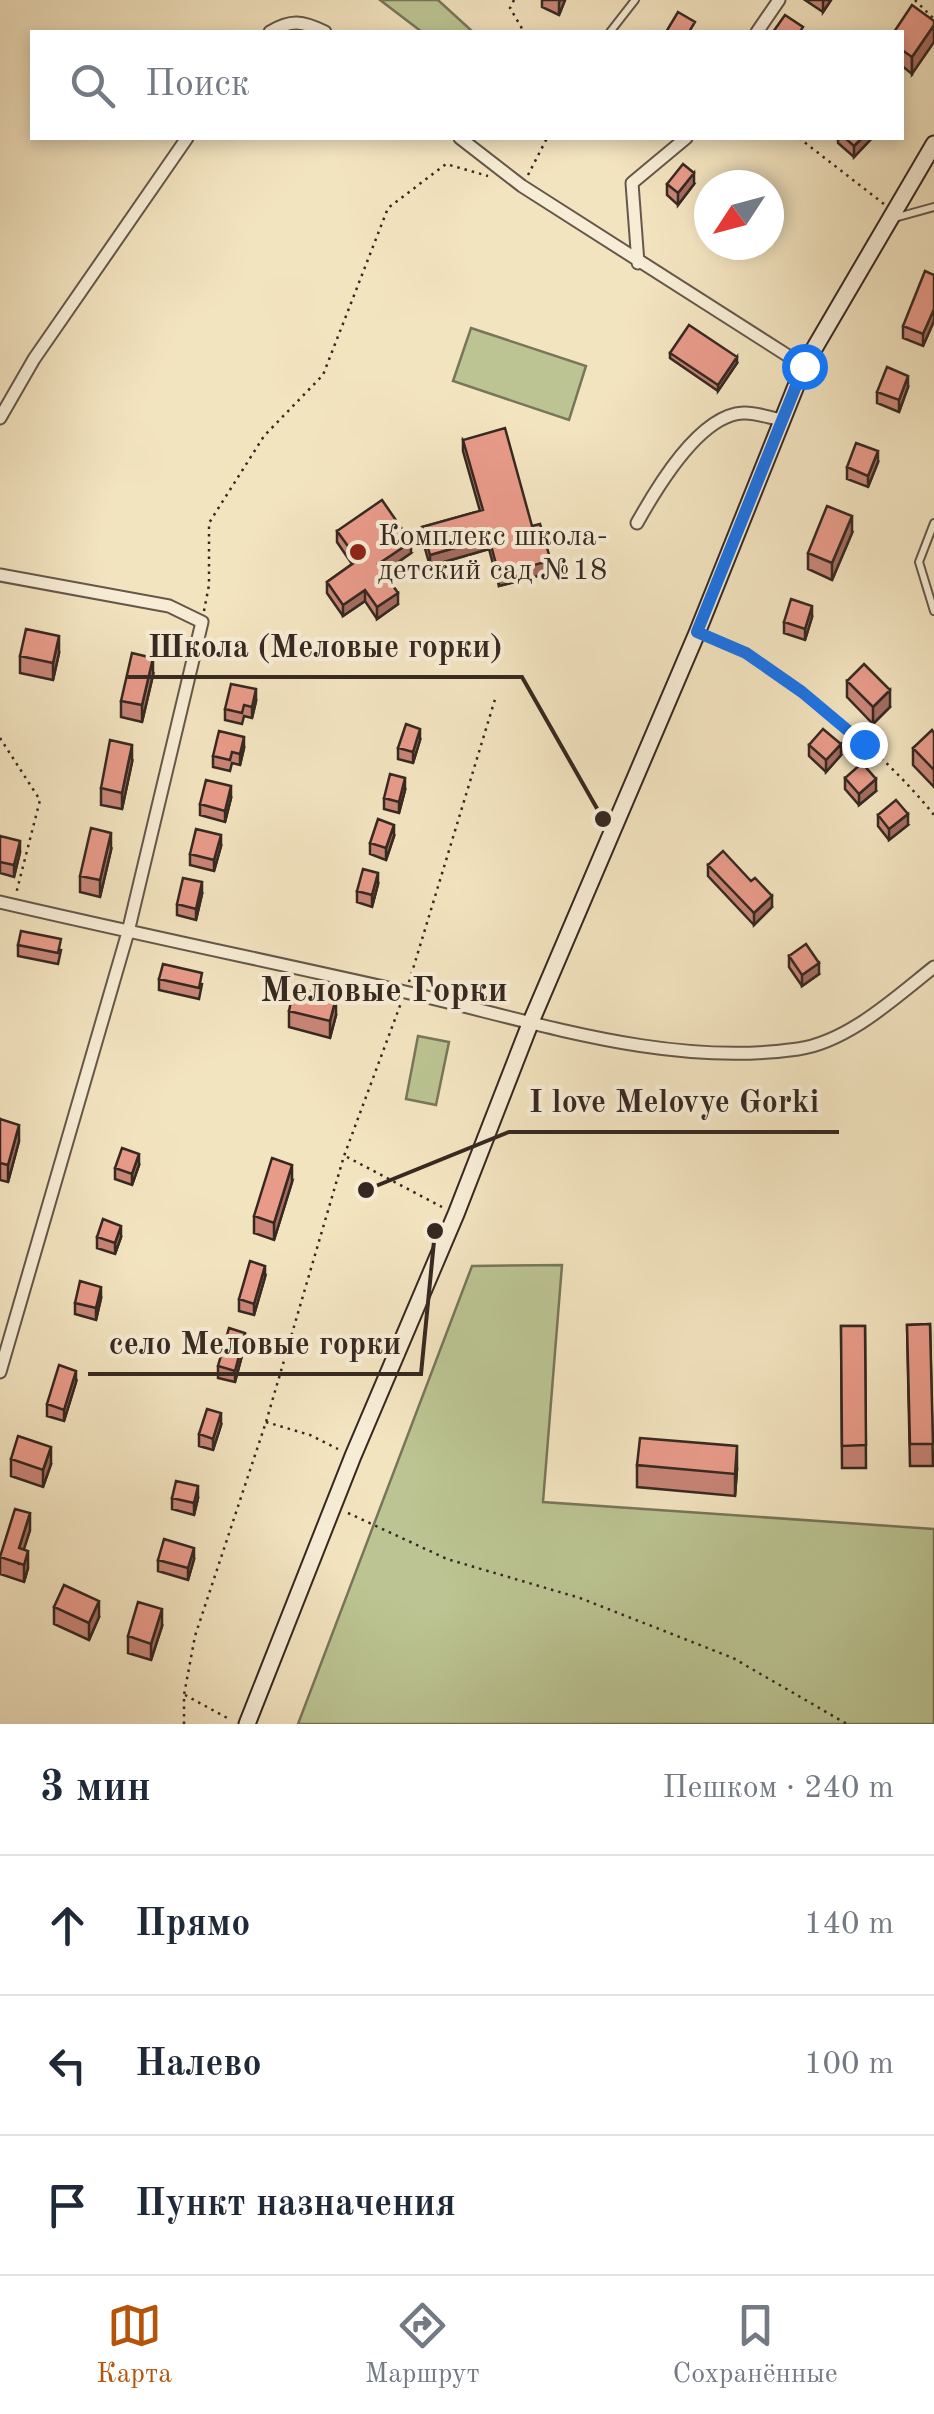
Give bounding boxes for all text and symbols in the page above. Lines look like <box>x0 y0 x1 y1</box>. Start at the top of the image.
search box <box>30 30 904 140</box>
icon: search <box>65 58 120 113</box>
text: Поиск <box>145 66 250 104</box>
north arrow <box>694 170 784 260</box>
route start <box>782 344 828 390</box>
place label: Комплекс школа- детский сад №18 <box>378 522 608 586</box>
marker: Комплекс школа- детский сад №18 <box>347 541 369 563</box>
callout: Школа (Меловые горки) <box>127 615 522 677</box>
text: Школа (Меловые горки) <box>148 632 502 665</box>
route end <box>842 722 888 768</box>
district label: Меловые Горки <box>260 974 508 1009</box>
callout: I love Melovye Gorki <box>509 1070 839 1132</box>
text: I love Melovye Gorki <box>529 1088 819 1120</box>
callout: село Меловые горки <box>88 1312 421 1374</box>
text: село Меловые горки <box>109 1330 401 1362</box>
text: 3 мин <box>40 1768 151 1810</box>
text: Пешком · 240 m <box>662 1773 894 1805</box>
icon: ahead <box>40 1898 95 1953</box>
text: Прямо <box>135 1906 250 1944</box>
text: 140 m <box>804 1909 894 1941</box>
icon: left <box>40 2038 95 2093</box>
text: Налево <box>135 2046 262 2084</box>
text: 100 m <box>804 2049 894 2081</box>
icon: arrive <box>40 2178 95 2233</box>
text: Пункт назначения <box>135 2186 456 2224</box>
tab: Карта <box>96 2298 172 2393</box>
tab: Маршрут <box>365 2298 480 2393</box>
tab: Сохранённые <box>672 2298 838 2393</box>

